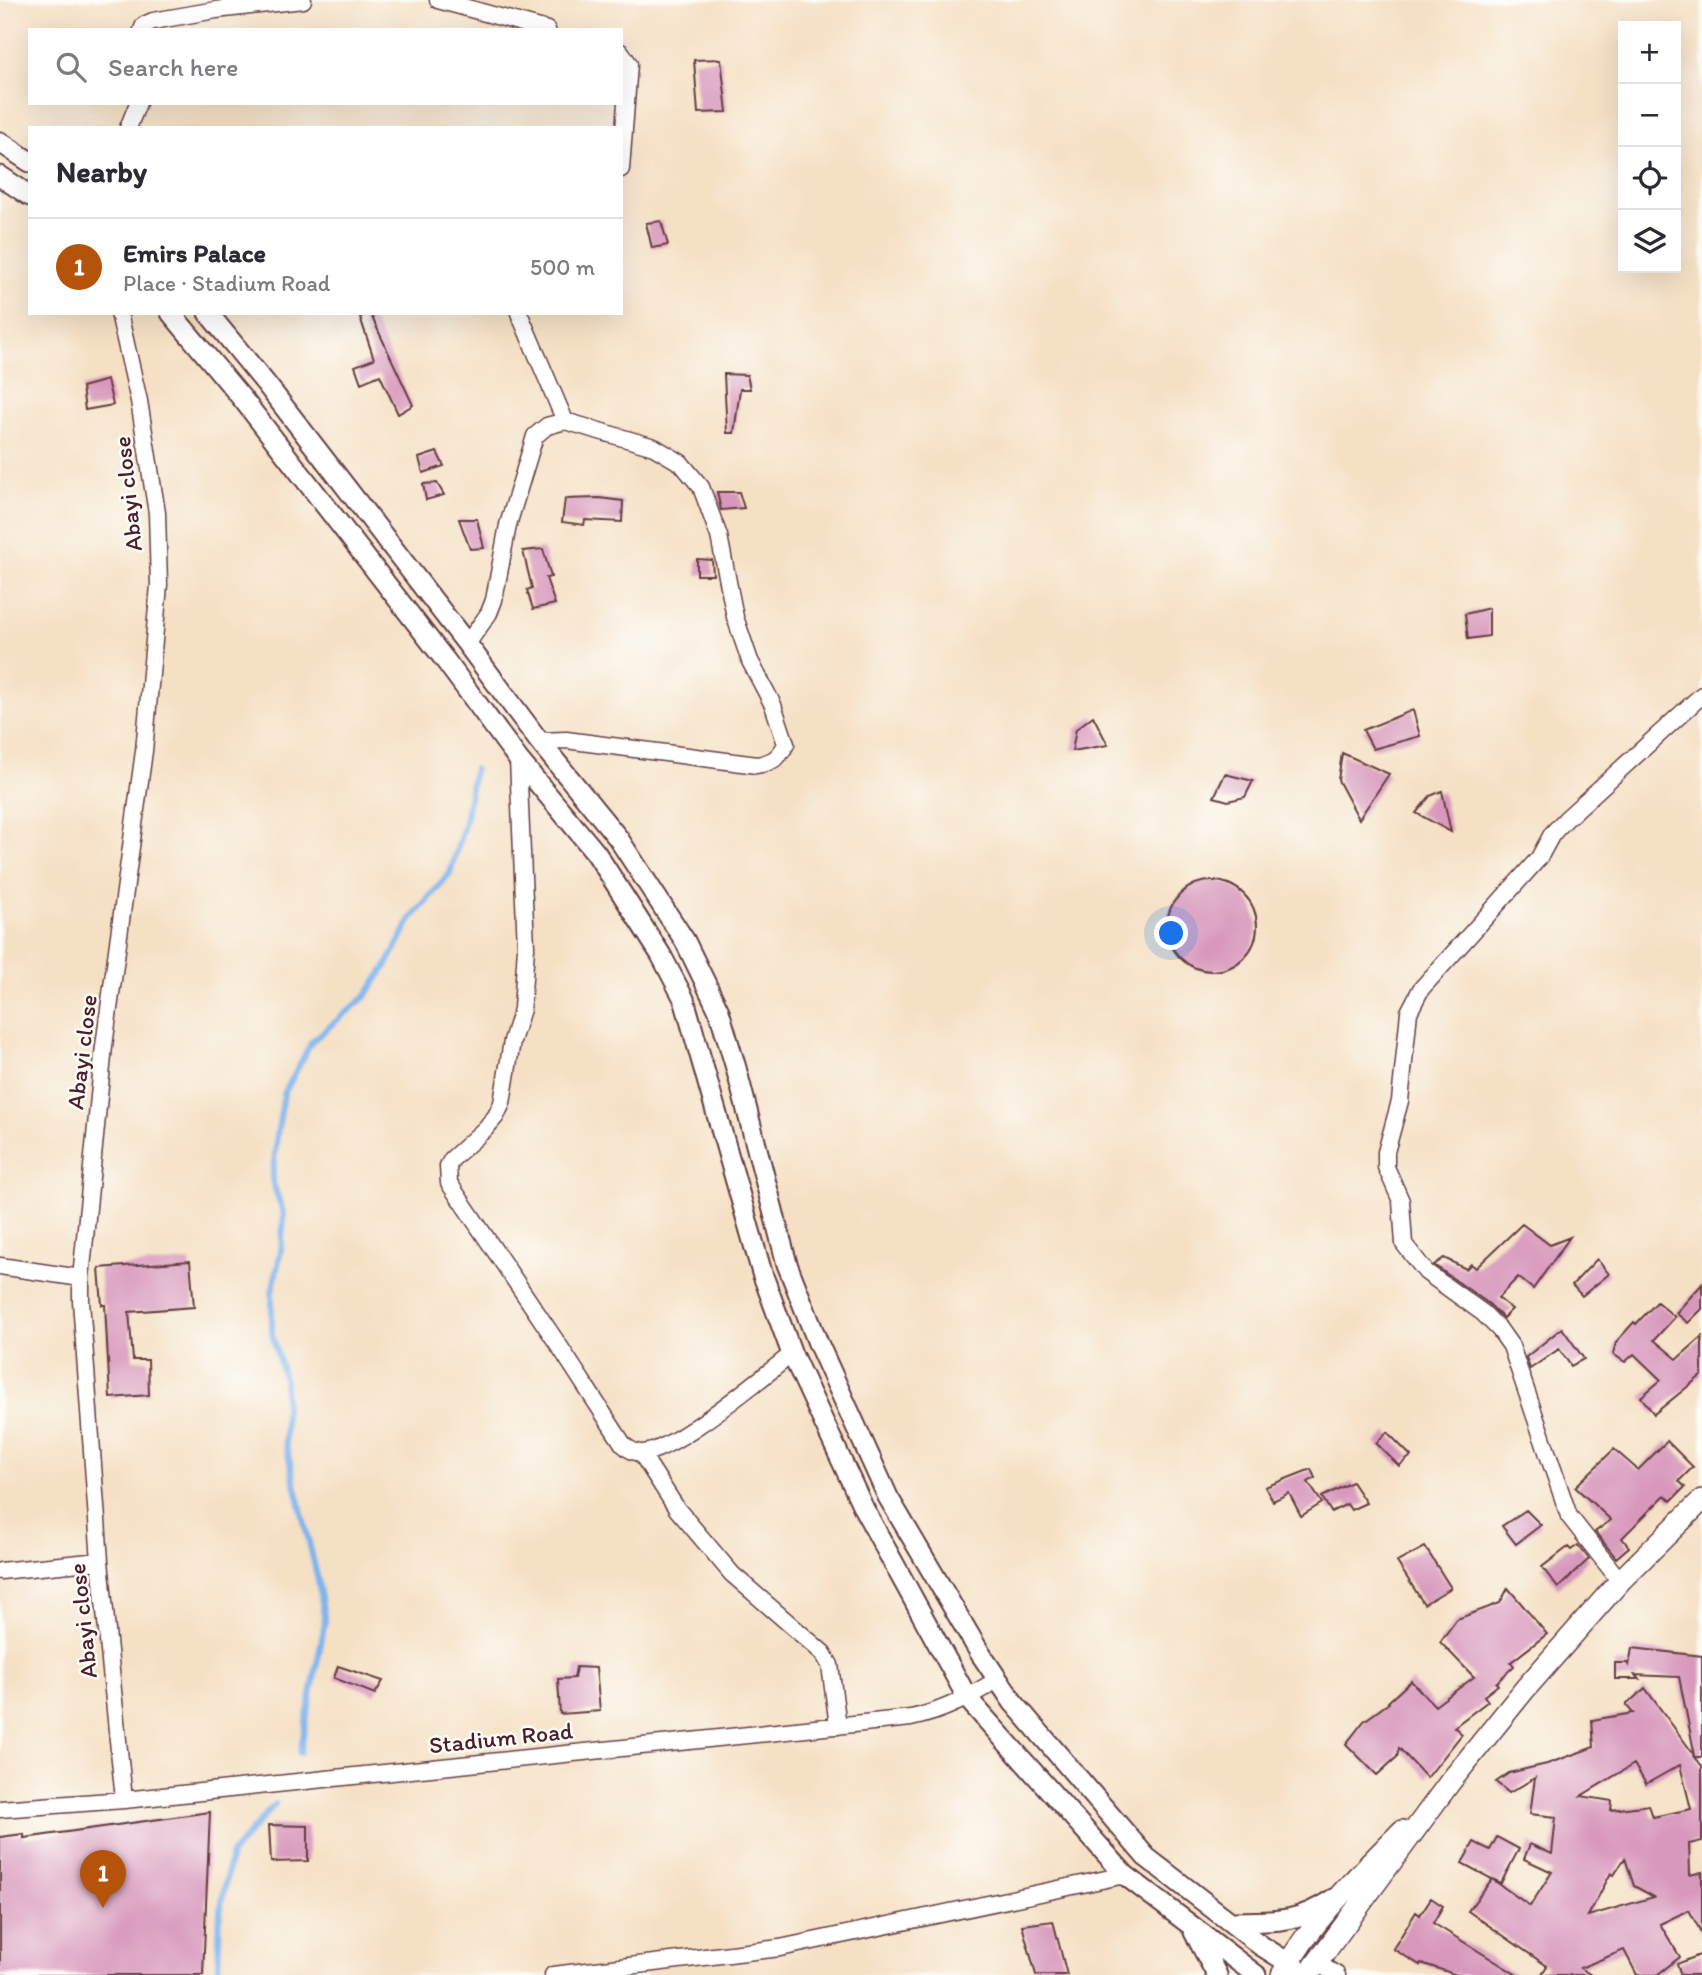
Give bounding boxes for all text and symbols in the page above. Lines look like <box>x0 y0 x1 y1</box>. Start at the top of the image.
map controls <box>1618 21 1681 273</box>
button: + <box>1618 21 1681 84</box>
search box <box>28 28 623 105</box>
icon: search <box>52 48 90 86</box>
text: Search here <box>108 51 238 83</box>
button: − <box>1618 84 1681 147</box>
button: locate <box>1618 147 1681 210</box>
text: Nearby <box>56 153 147 190</box>
button: layers <box>1618 210 1681 273</box>
text: Emirs Palace <box>123 237 266 269</box>
text: 1 <box>74 253 84 281</box>
text: 500 m <box>530 253 595 281</box>
text: Place · Stadium Road <box>123 269 331 297</box>
street label: Abayi close <box>107 435 148 553</box>
your location <box>1154 916 1188 950</box>
street label: Abayi close <box>60 993 103 1111</box>
street label: Abayi close <box>62 1562 103 1680</box>
street label: Stadium Road <box>428 1716 574 1759</box>
pin: 1 <box>80 1850 126 1908</box>

